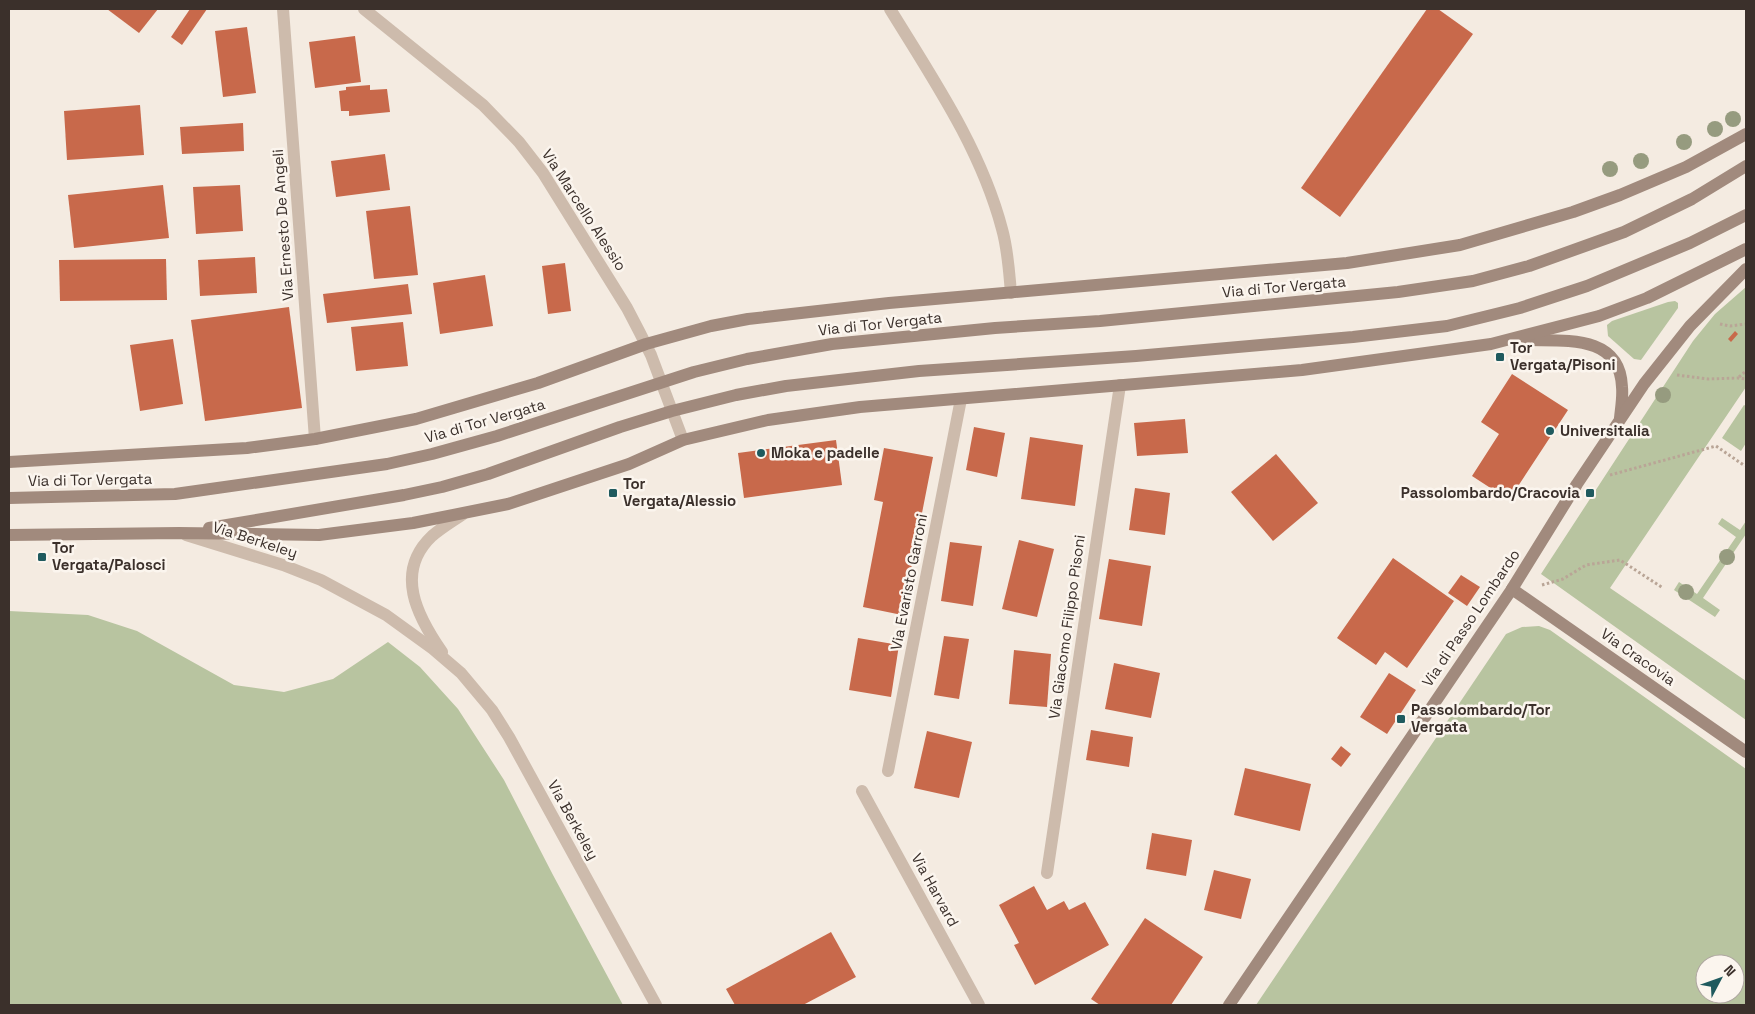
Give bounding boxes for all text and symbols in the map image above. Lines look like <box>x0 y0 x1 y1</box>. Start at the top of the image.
street label: Via Marcello Alessio <box>538 145 631 274</box>
street label: Via Ernesto De Angeli <box>268 149 297 302</box>
street label: Via di Tor Vergata <box>1221 272 1347 301</box>
street label: Via di Tor Vergata <box>817 308 943 339</box>
place label: Tor Vergata/Pisoni <box>1510 338 1616 374</box>
marker: Tor Vergata/Pisoni <box>1494 351 1506 363</box>
street label: Via di Tor Vergata <box>422 394 548 447</box>
place label: Universitalia <box>1560 421 1650 440</box>
marker: Universitalia <box>1544 425 1556 437</box>
place label: Moka e padelle <box>771 443 880 462</box>
marker: Moka e padelle <box>755 447 767 459</box>
street label: Via di Tor Vergata <box>28 469 153 490</box>
place label: Tor Vergata/Alessio <box>623 474 736 510</box>
place label: Passolombardo/Cracovia <box>1401 483 1580 502</box>
marker: Tor Vergata/Alessio <box>607 487 619 499</box>
marker: Passolombardo/Cracovia <box>1584 487 1596 499</box>
street label: Via Evaristo Garroni <box>886 512 931 652</box>
street label: Via Berkeley <box>210 517 300 562</box>
street label: Via Giacomo Filippo Pisoni <box>1044 534 1089 720</box>
place label: Tor Vergata/Palosci <box>52 538 166 574</box>
street label: Via di Passo Lombardo <box>1417 545 1524 690</box>
marker: Tor Vergata/Palosci <box>36 551 48 563</box>
street label: Via Cracovia <box>1597 624 1680 690</box>
place label: Passolombardo/Tor Vergata <box>1411 700 1551 736</box>
marker: Passolombardo/Tor Vergata <box>1395 713 1407 725</box>
street label: Via Berkeley <box>544 777 603 863</box>
street label: Via Harvard <box>907 850 963 930</box>
north arrow <box>1695 954 1745 1004</box>
text: N <box>1720 961 1740 980</box>

